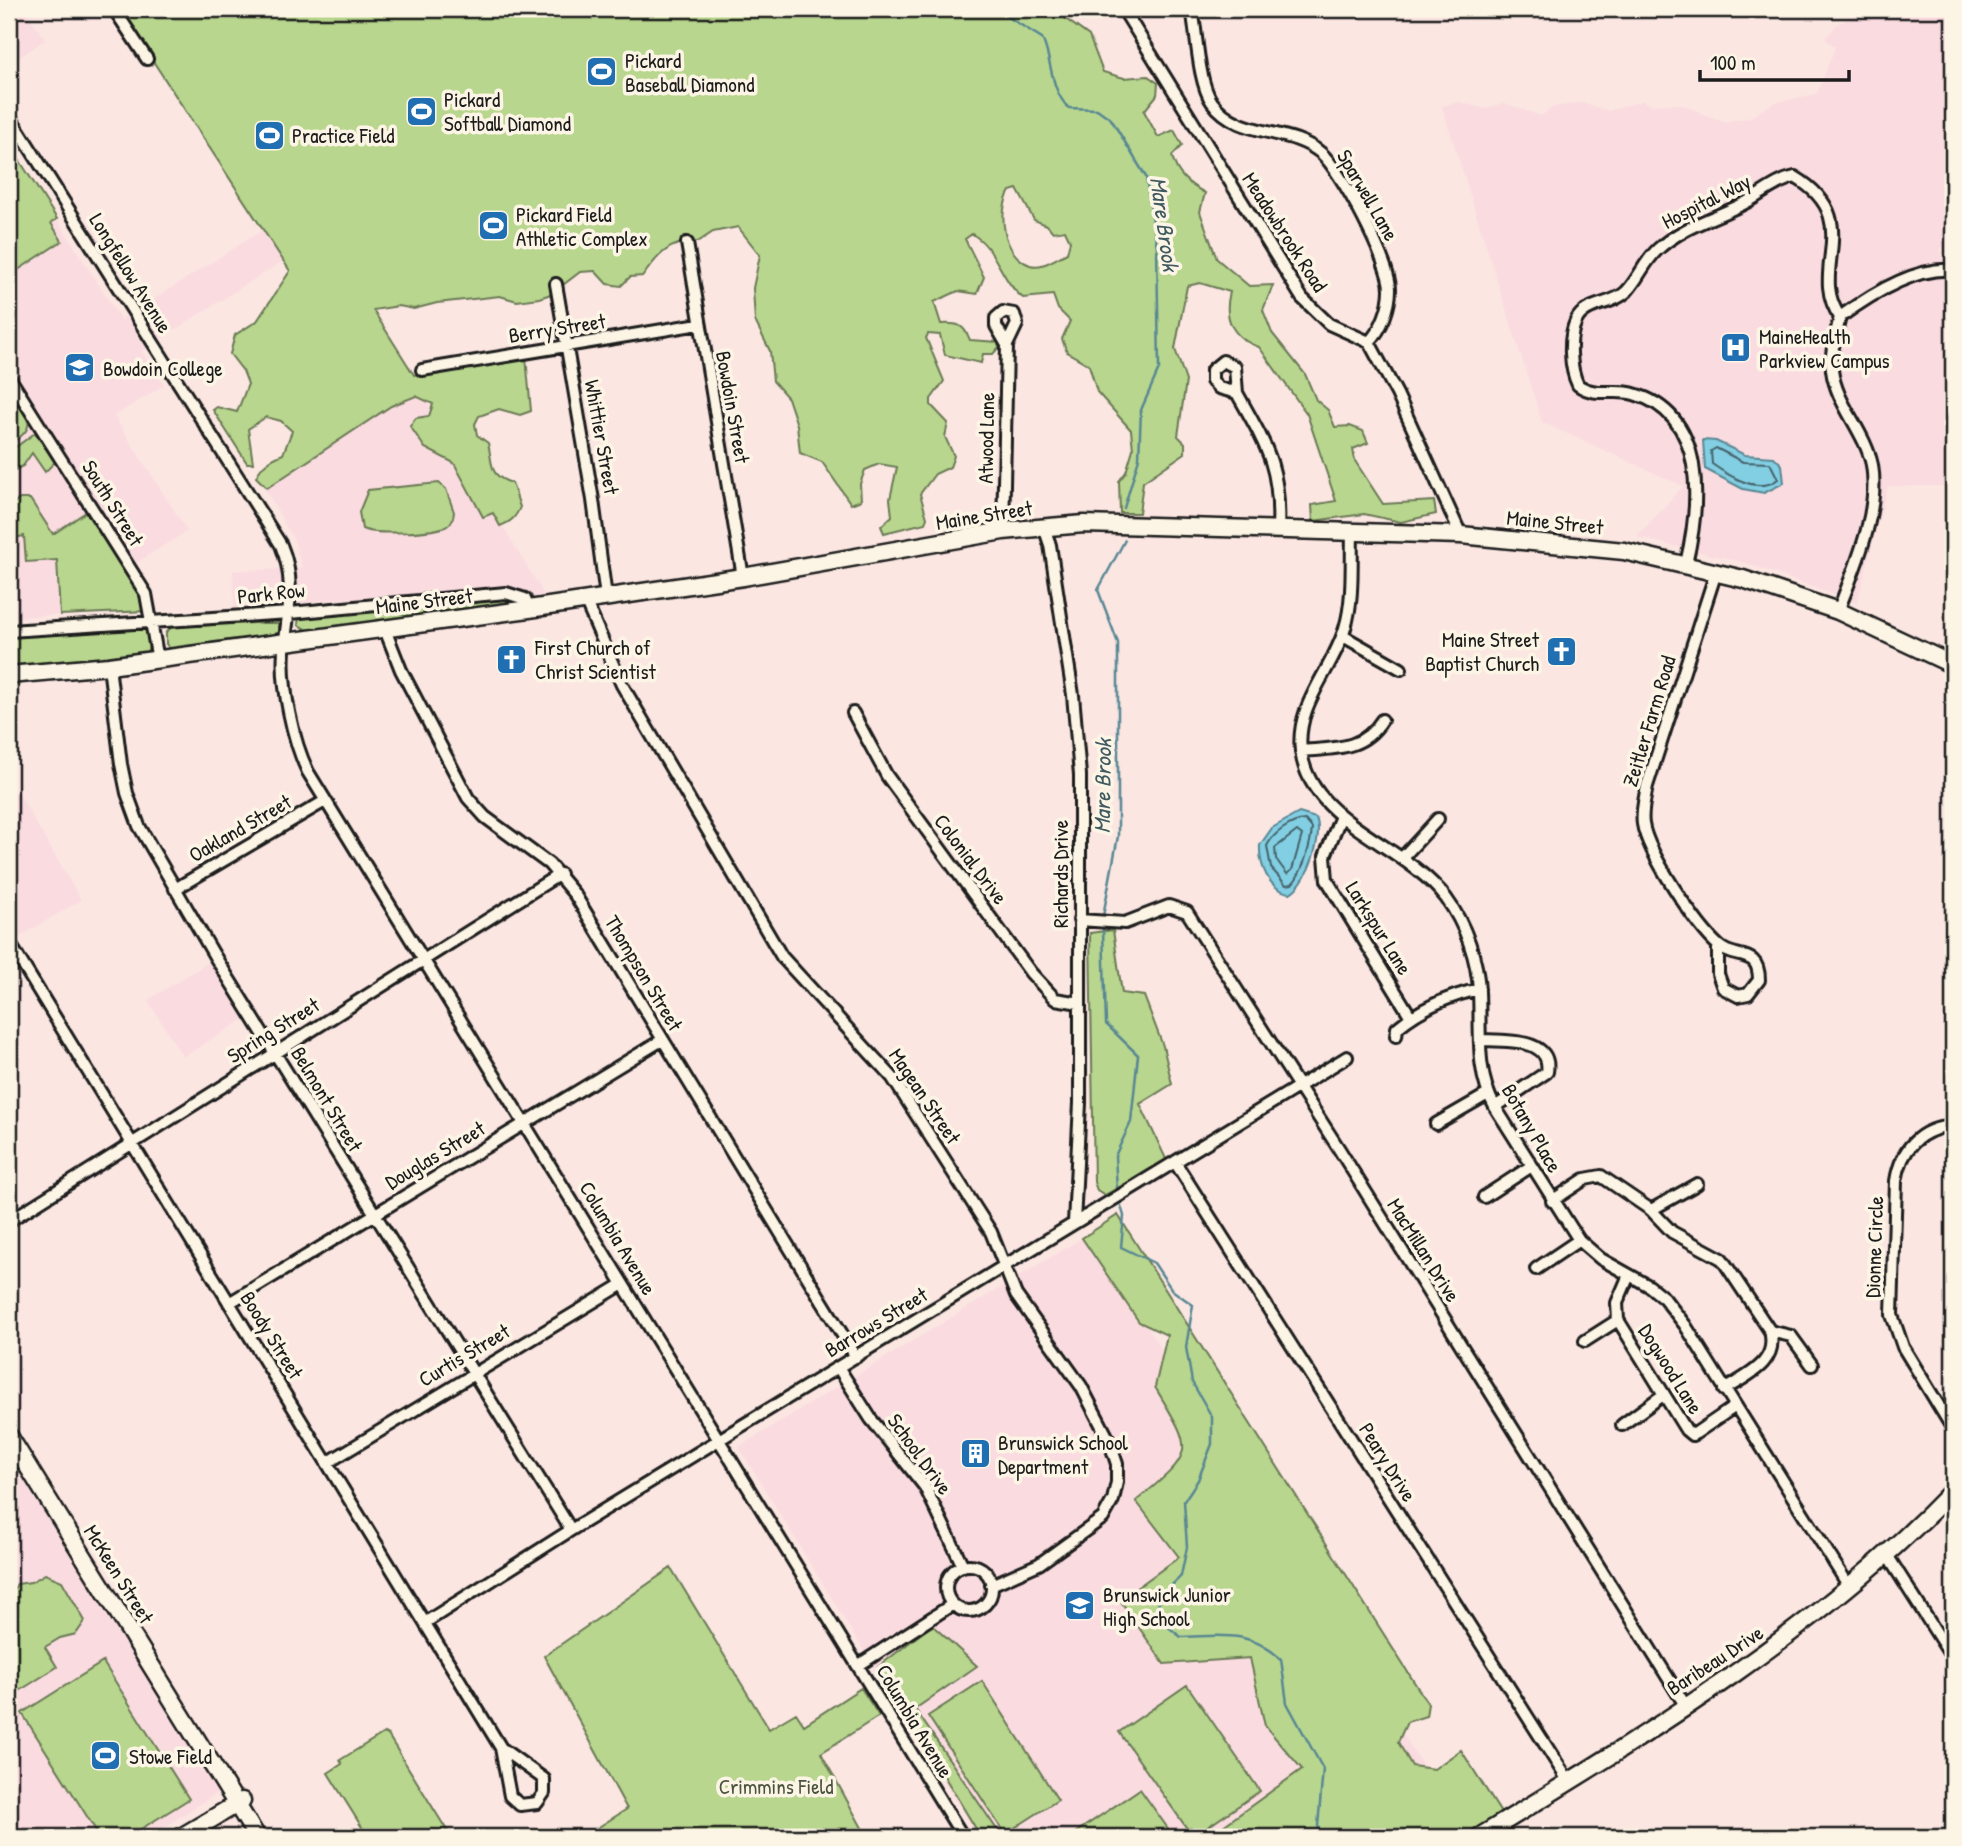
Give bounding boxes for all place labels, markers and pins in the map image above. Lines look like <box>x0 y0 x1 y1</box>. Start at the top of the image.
place label: Pickard Baseball Diamond <box>625 46 754 99</box>
sports icon: Pickard Baseball Diamond <box>585 55 619 89</box>
place label: Pickard Softball Diamond <box>444 85 571 138</box>
sports icon: Pickard Softball Diamond <box>404 94 438 128</box>
sports icon: Practice Field <box>252 118 286 152</box>
place label: Practice Field <box>292 121 395 150</box>
place label: Pickard Field Athletic Complex <box>516 200 648 253</box>
sports icon: Pickard Field Athletic Complex <box>476 209 510 243</box>
place label: MaineHealth Parkview Campus <box>1759 322 1890 375</box>
hospital icon: MaineHealth Parkview Campus <box>1719 331 1753 365</box>
school or university icon: Bowdoin College <box>63 351 97 385</box>
place label: Bowdoin College <box>103 354 223 383</box>
place label: Maine Street Baptist Church <box>1425 625 1540 678</box>
place label: First Church of Christ Scientist <box>534 633 657 686</box>
church icon: Maine Street Baptist Church <box>1545 634 1579 668</box>
church icon: First Church of Christ Scientist <box>495 642 529 676</box>
place label: Brunswick School Department <box>998 1428 1128 1481</box>
building icon: Brunswick School Department <box>958 1437 992 1471</box>
place label: Brunswick Junior High School <box>1103 1580 1231 1633</box>
school or university icon: Brunswick Junior High School <box>1063 1589 1097 1623</box>
sports icon: Stowe Field <box>89 1739 123 1773</box>
place label: Stowe Field <box>129 1742 212 1771</box>

